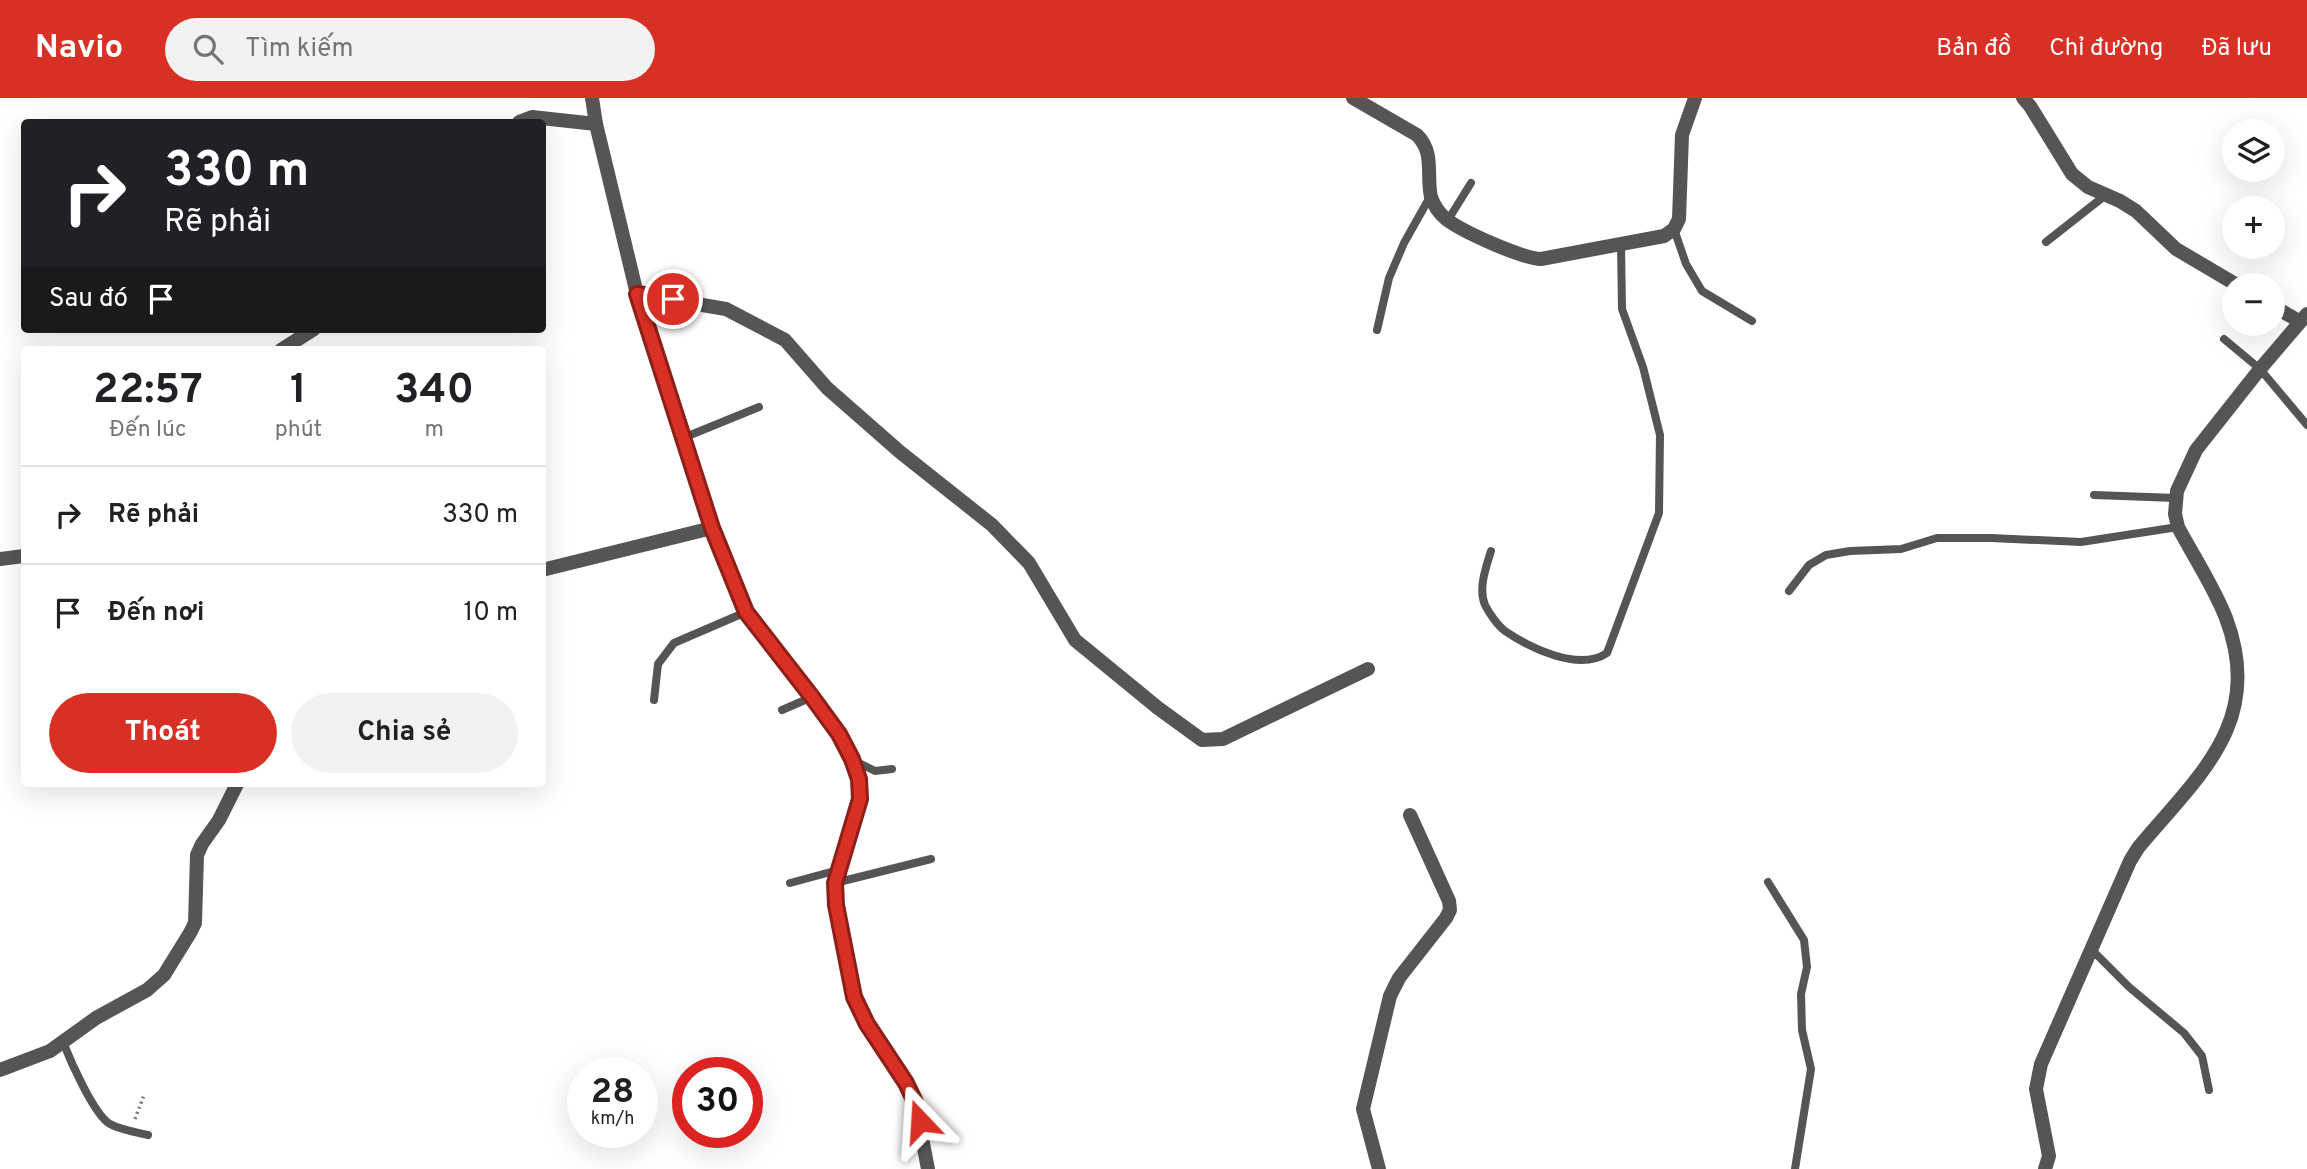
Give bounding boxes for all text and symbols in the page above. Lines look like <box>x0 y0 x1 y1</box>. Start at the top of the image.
search box <box>165 18 655 81</box>
text: Navio <box>35 28 123 70</box>
icon: search <box>189 30 227 68</box>
text: Tìm kiếm <box>245 33 353 66</box>
text: Bản đồ <box>1936 34 2011 64</box>
text: Chỉ đường <box>2049 34 2163 64</box>
text: Đã lưu <box>2201 34 2272 64</box>
map controls <box>2222 119 2285 336</box>
button: layers <box>2222 119 2285 182</box>
text: 330 m <box>164 142 309 204</box>
icon: right <box>49 147 140 238</box>
button: + <box>2222 196 2285 259</box>
text: Rẽ phải <box>164 203 271 243</box>
pin <box>643 269 703 329</box>
button: − <box>2222 273 2285 336</box>
icon: arrive <box>142 280 180 318</box>
icon: arrive <box>654 280 692 318</box>
text: Sau đó <box>49 283 128 316</box>
text: 22:57 <box>93 365 203 418</box>
text: 1 <box>290 365 307 418</box>
text: 340 <box>394 365 474 418</box>
text: Đến lúc <box>109 416 186 445</box>
text: phút <box>275 416 322 445</box>
text: m <box>424 416 444 445</box>
icon: right <box>49 496 87 534</box>
text: Rẽ phải <box>108 499 199 532</box>
text: 330 m <box>442 499 518 532</box>
icon: arrive <box>49 594 87 632</box>
text: Đến nơi <box>108 597 204 630</box>
text: 10 m <box>463 597 518 630</box>
button: Thoát <box>49 693 277 773</box>
button: Chia sẻ <box>291 693 518 773</box>
speed limit sign: 30 <box>672 1057 763 1148</box>
text: 28 <box>591 1071 634 1115</box>
position arrow <box>883 1084 957 1158</box>
text: km/h <box>591 1108 634 1131</box>

